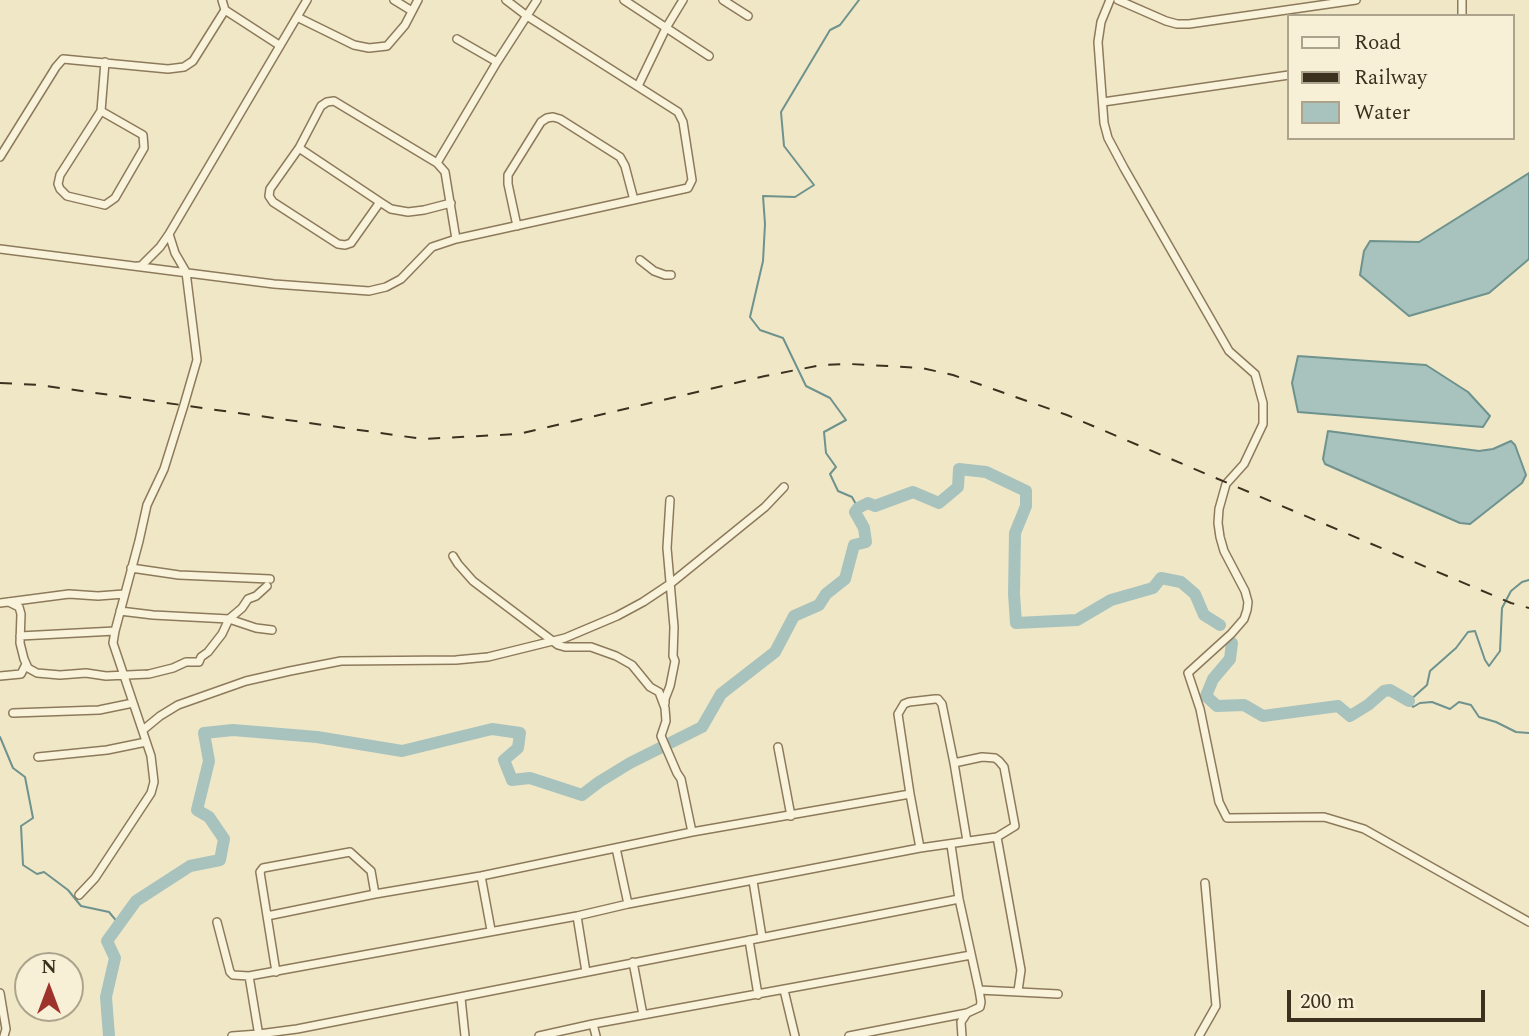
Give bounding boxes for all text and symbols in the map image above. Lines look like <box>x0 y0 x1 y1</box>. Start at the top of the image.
legend <box>1288 14 1515 140</box>
text: Road <box>1354 27 1401 59</box>
text: Railway <box>1354 62 1427 94</box>
text: Water <box>1354 97 1410 129</box>
north arrow <box>14 952 84 1022</box>
text: N <box>41 953 57 982</box>
scale bar <box>1291 976 1489 1020</box>
text: 200 m <box>1300 986 1355 1018</box>

